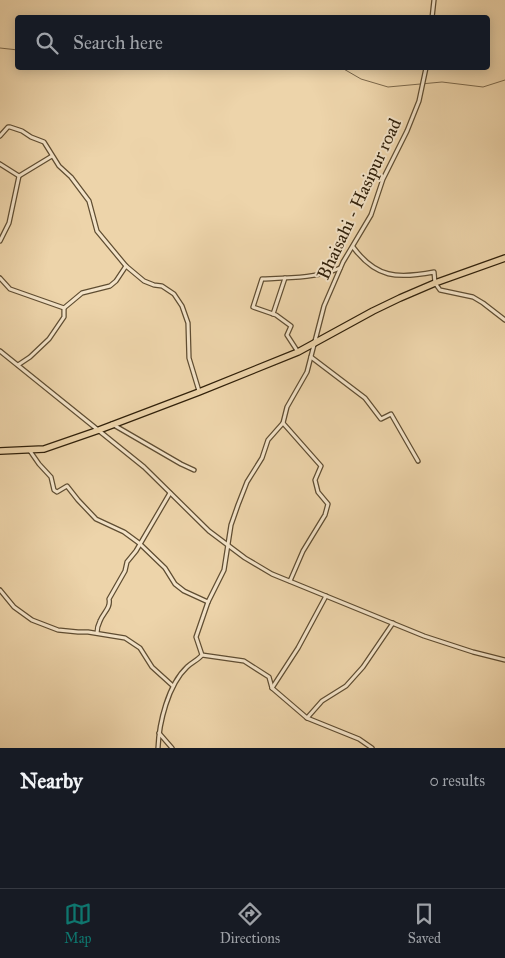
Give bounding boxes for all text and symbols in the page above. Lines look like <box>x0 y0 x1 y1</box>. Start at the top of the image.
search box <box>15 15 490 70</box>
icon: search <box>33 29 61 57</box>
text: Search here <box>73 31 163 54</box>
street label: Bhaisahi - Hasipur road <box>312 115 406 283</box>
text: Nearby <box>20 768 83 794</box>
text: 0 results <box>430 771 485 790</box>
tab: Map <box>64 900 92 947</box>
tab: Directions <box>220 900 280 947</box>
tab: Saved <box>408 900 441 947</box>

